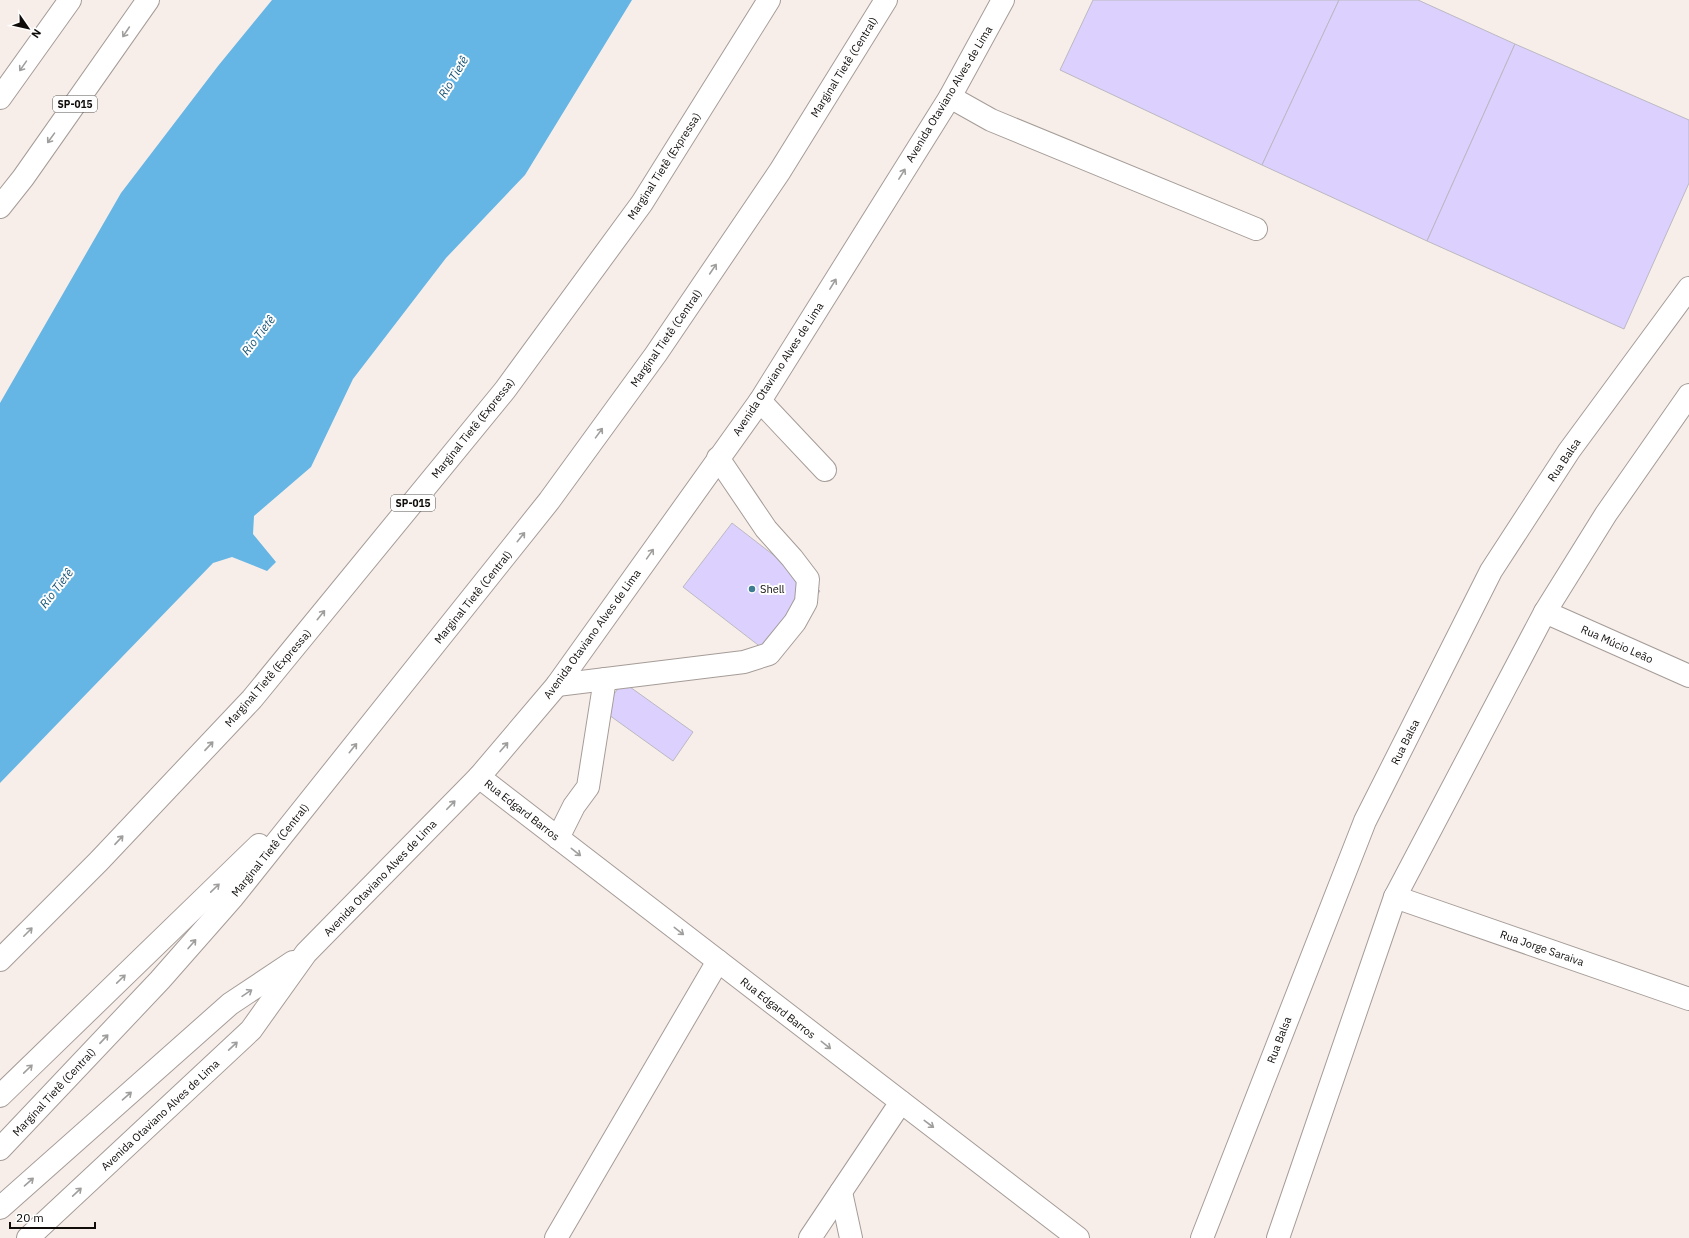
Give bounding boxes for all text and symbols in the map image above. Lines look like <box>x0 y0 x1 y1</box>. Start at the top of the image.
north arrow <box>8 8 48 48</box>
street label: Marginal Tietê (Central) <box>807 14 881 120</box>
street label: Avenida Otaviano Alves de Lima <box>903 23 995 165</box>
text: N <box>28 26 44 41</box>
one-way arrow <box>122 26 130 37</box>
water label: Rio Tietê <box>435 53 471 101</box>
one-way arrow <box>19 60 27 71</box>
road number: SP-015 <box>53 96 97 112</box>
street label: Marginal Tietê (Expressa) <box>624 110 704 222</box>
one-way arrow <box>47 133 55 144</box>
one-way arrow <box>898 168 906 180</box>
one-way arrow <box>709 264 717 275</box>
one-way arrow <box>829 278 837 290</box>
street label: Marginal Tietê (Central) <box>627 287 705 389</box>
street label: Avenida Otaviano Alves de Lima <box>730 299 827 438</box>
water label: Rio Tietê <box>238 312 278 358</box>
street label: Marginal Tietê (Expressa) <box>428 375 518 481</box>
one-way arrow <box>595 428 603 439</box>
street label: Rua Balsa <box>1544 436 1584 484</box>
road number: SP-015 <box>391 495 435 511</box>
one-way arrow <box>516 532 525 542</box>
street label: Marginal Tietê (Central) <box>431 548 515 646</box>
one-way arrow <box>646 549 654 560</box>
water label: Rio Tietê <box>36 565 76 611</box>
street label: Avenida Otaviano Alves de Lima <box>540 566 644 701</box>
place label: Shell <box>760 582 785 596</box>
marker: Shell <box>747 584 757 594</box>
one-way arrow <box>316 610 325 621</box>
street label: Rua Múcio Leão <box>1579 622 1655 666</box>
street label: Marginal Tietê (Expressa) <box>222 626 314 730</box>
street label: Rua Balsa <box>1388 717 1422 767</box>
one-way arrow <box>204 740 213 751</box>
one-way arrow <box>500 742 509 752</box>
one-way arrow <box>348 743 357 754</box>
street label: Rua Edgard Barros <box>482 776 562 844</box>
one-way arrow <box>446 800 456 810</box>
street label: Marginal Tietê (Central) <box>228 801 312 899</box>
street label: Avenida Otaviano Alves de Lima <box>321 817 439 939</box>
one-way arrow <box>114 835 124 845</box>
one-way arrow <box>571 848 582 856</box>
one-way arrow <box>210 884 220 893</box>
one-way arrow <box>23 927 33 937</box>
one-way arrow <box>673 927 684 936</box>
street label: Rua Jorge Saraiva <box>1498 927 1586 969</box>
one-way arrow <box>187 939 196 949</box>
street label: Rua Edgard Barros <box>738 974 818 1042</box>
one-way arrow <box>116 975 126 984</box>
one-way arrow <box>241 989 252 997</box>
street label: Rua Balsa <box>1264 1014 1294 1065</box>
one-way arrow <box>99 1034 109 1044</box>
one-way arrow <box>228 1041 238 1050</box>
one-way arrow <box>821 1041 832 1049</box>
street label: Marginal Tietê (Central) <box>9 1045 99 1139</box>
street label: Avenida Otaviano Alves de Lima <box>98 1056 222 1173</box>
one-way arrow <box>23 1064 33 1074</box>
one-way arrow <box>121 1092 131 1101</box>
one-way arrow <box>924 1120 935 1128</box>
one-way arrow <box>24 1177 34 1187</box>
one-way arrow <box>72 1187 82 1197</box>
scale bar <box>10 1204 95 1230</box>
text: 20 m <box>16 1210 44 1225</box>

